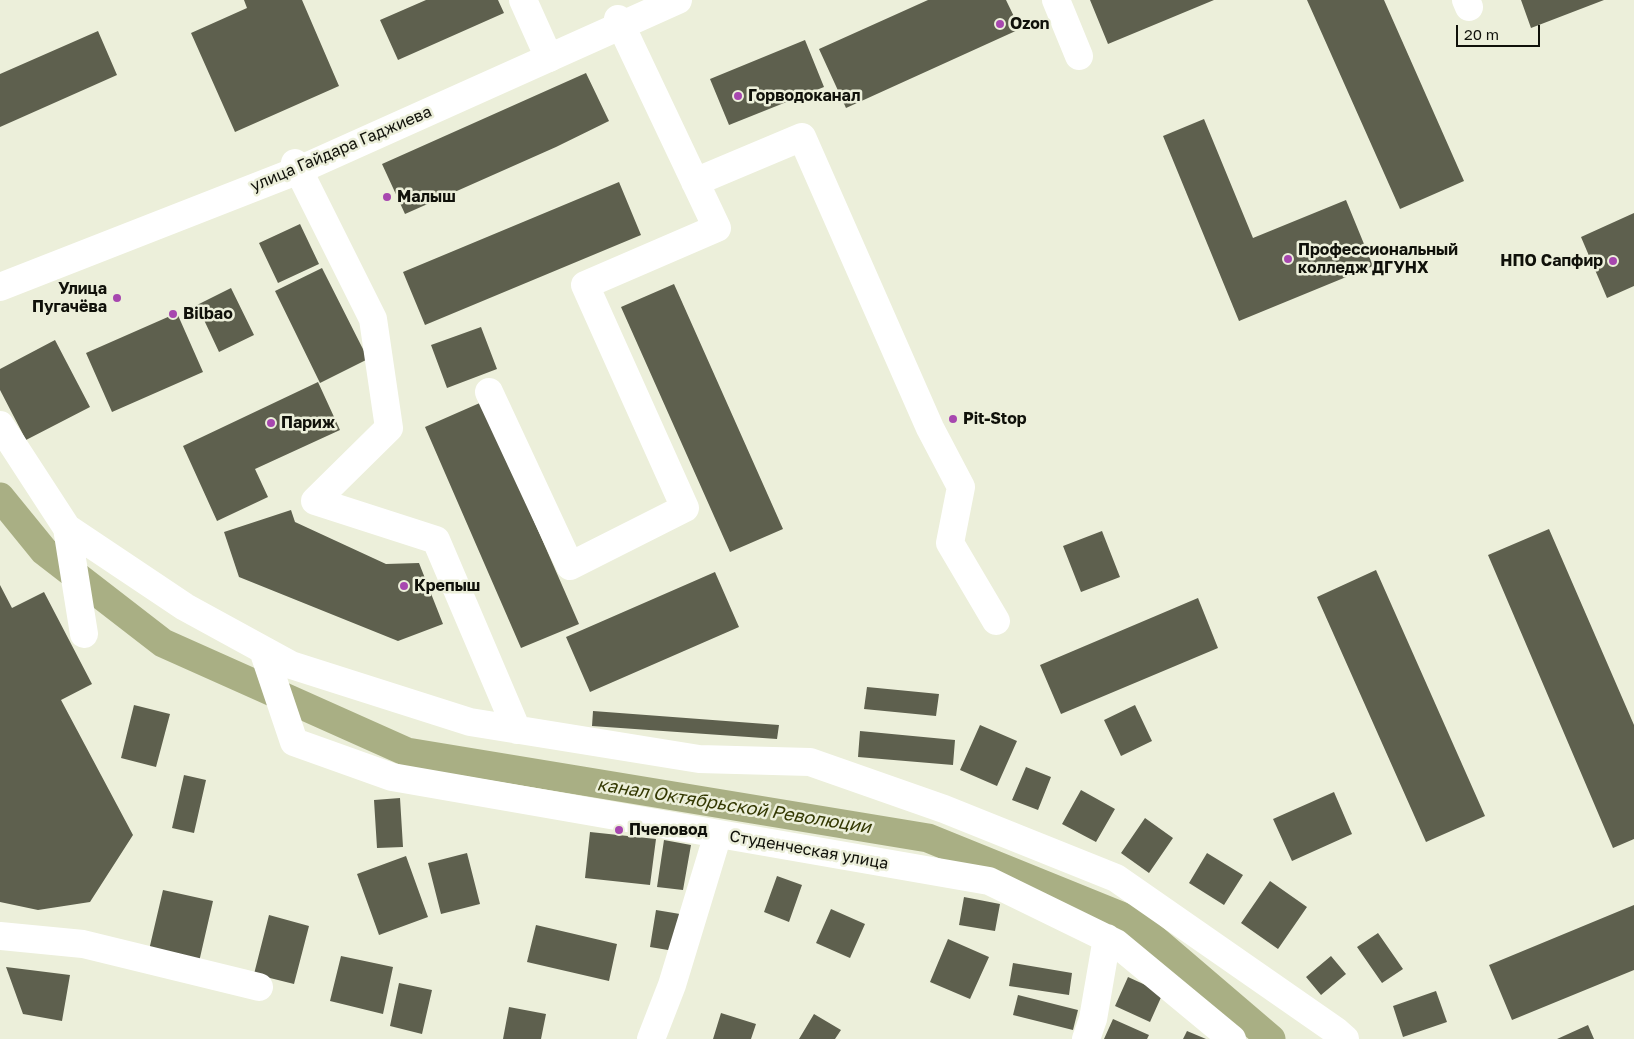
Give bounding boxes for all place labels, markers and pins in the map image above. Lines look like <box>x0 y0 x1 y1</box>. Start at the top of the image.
place label: Ozon <box>1010 14 1050 34</box>
marker: Ozon <box>994 18 1006 30</box>
place label: Горводоканал <box>748 86 860 106</box>
marker: Горводоканал <box>732 90 744 102</box>
place label: Малыш <box>397 187 456 207</box>
marker: Малыш <box>381 191 393 203</box>
place label: Профессиональный колледж ДГУНХ <box>1298 240 1458 278</box>
place label: НПО Сапфир <box>1500 251 1603 271</box>
marker: Профессиональный колледж ДГУНХ <box>1282 253 1294 265</box>
marker: НПО Сапфир <box>1607 255 1619 267</box>
place label: Улица Пугачёва <box>32 279 107 317</box>
marker: Улица Пугачёва <box>111 292 123 304</box>
place label: Bilbao <box>183 304 233 324</box>
marker: Bilbao <box>167 308 179 320</box>
place label: Pit-Stop <box>963 409 1027 429</box>
place label: Париж <box>281 413 335 433</box>
marker: Pit-Stop <box>947 413 959 425</box>
marker: Париж <box>265 417 277 429</box>
place label: Крепыш <box>414 576 480 596</box>
marker: Крепыш <box>398 580 410 592</box>
place label: Пчеловод <box>629 820 707 840</box>
marker: Пчеловод <box>613 824 625 836</box>

